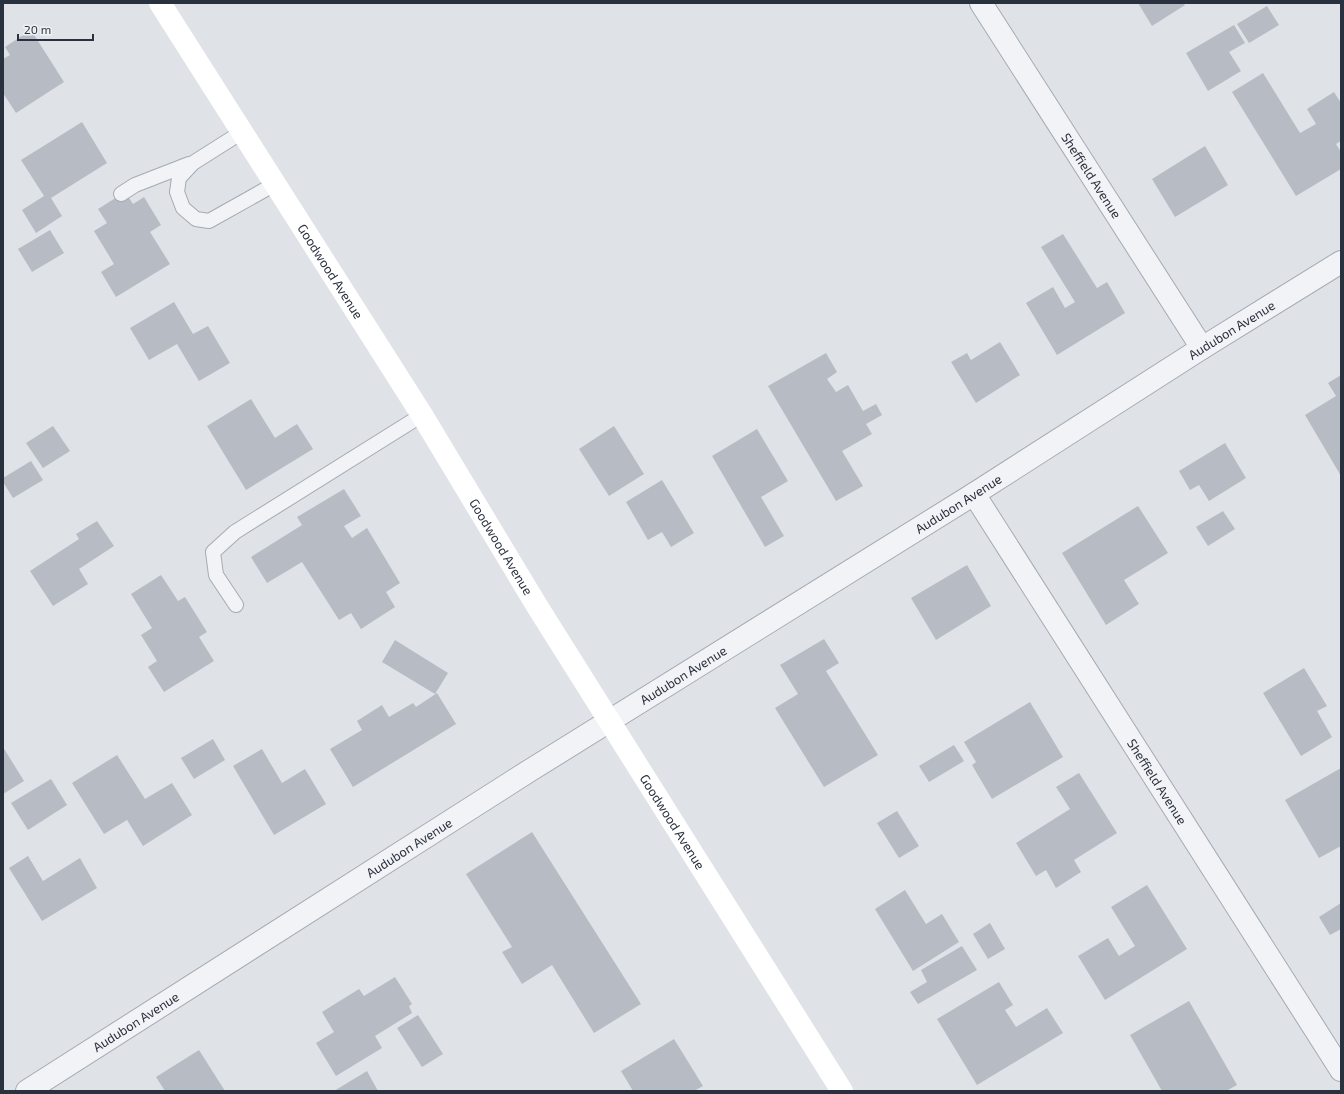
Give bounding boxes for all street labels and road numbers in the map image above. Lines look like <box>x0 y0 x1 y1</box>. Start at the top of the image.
street label: Sheffield Avenue <box>1058 130 1125 221</box>
street label: Goodwood Avenue <box>295 221 367 322</box>
street label: Audubon Avenue <box>1185 297 1278 363</box>
street label: Audubon Avenue <box>912 471 1004 537</box>
street label: Goodwood Avenue <box>466 496 536 598</box>
street label: Audubon Avenue <box>637 642 729 708</box>
street label: Sheffield Avenue <box>1124 736 1190 827</box>
street label: Goodwood Avenue <box>637 771 709 872</box>
street label: Audubon Avenue <box>363 814 455 881</box>
street label: Audubon Avenue <box>90 988 182 1055</box>

